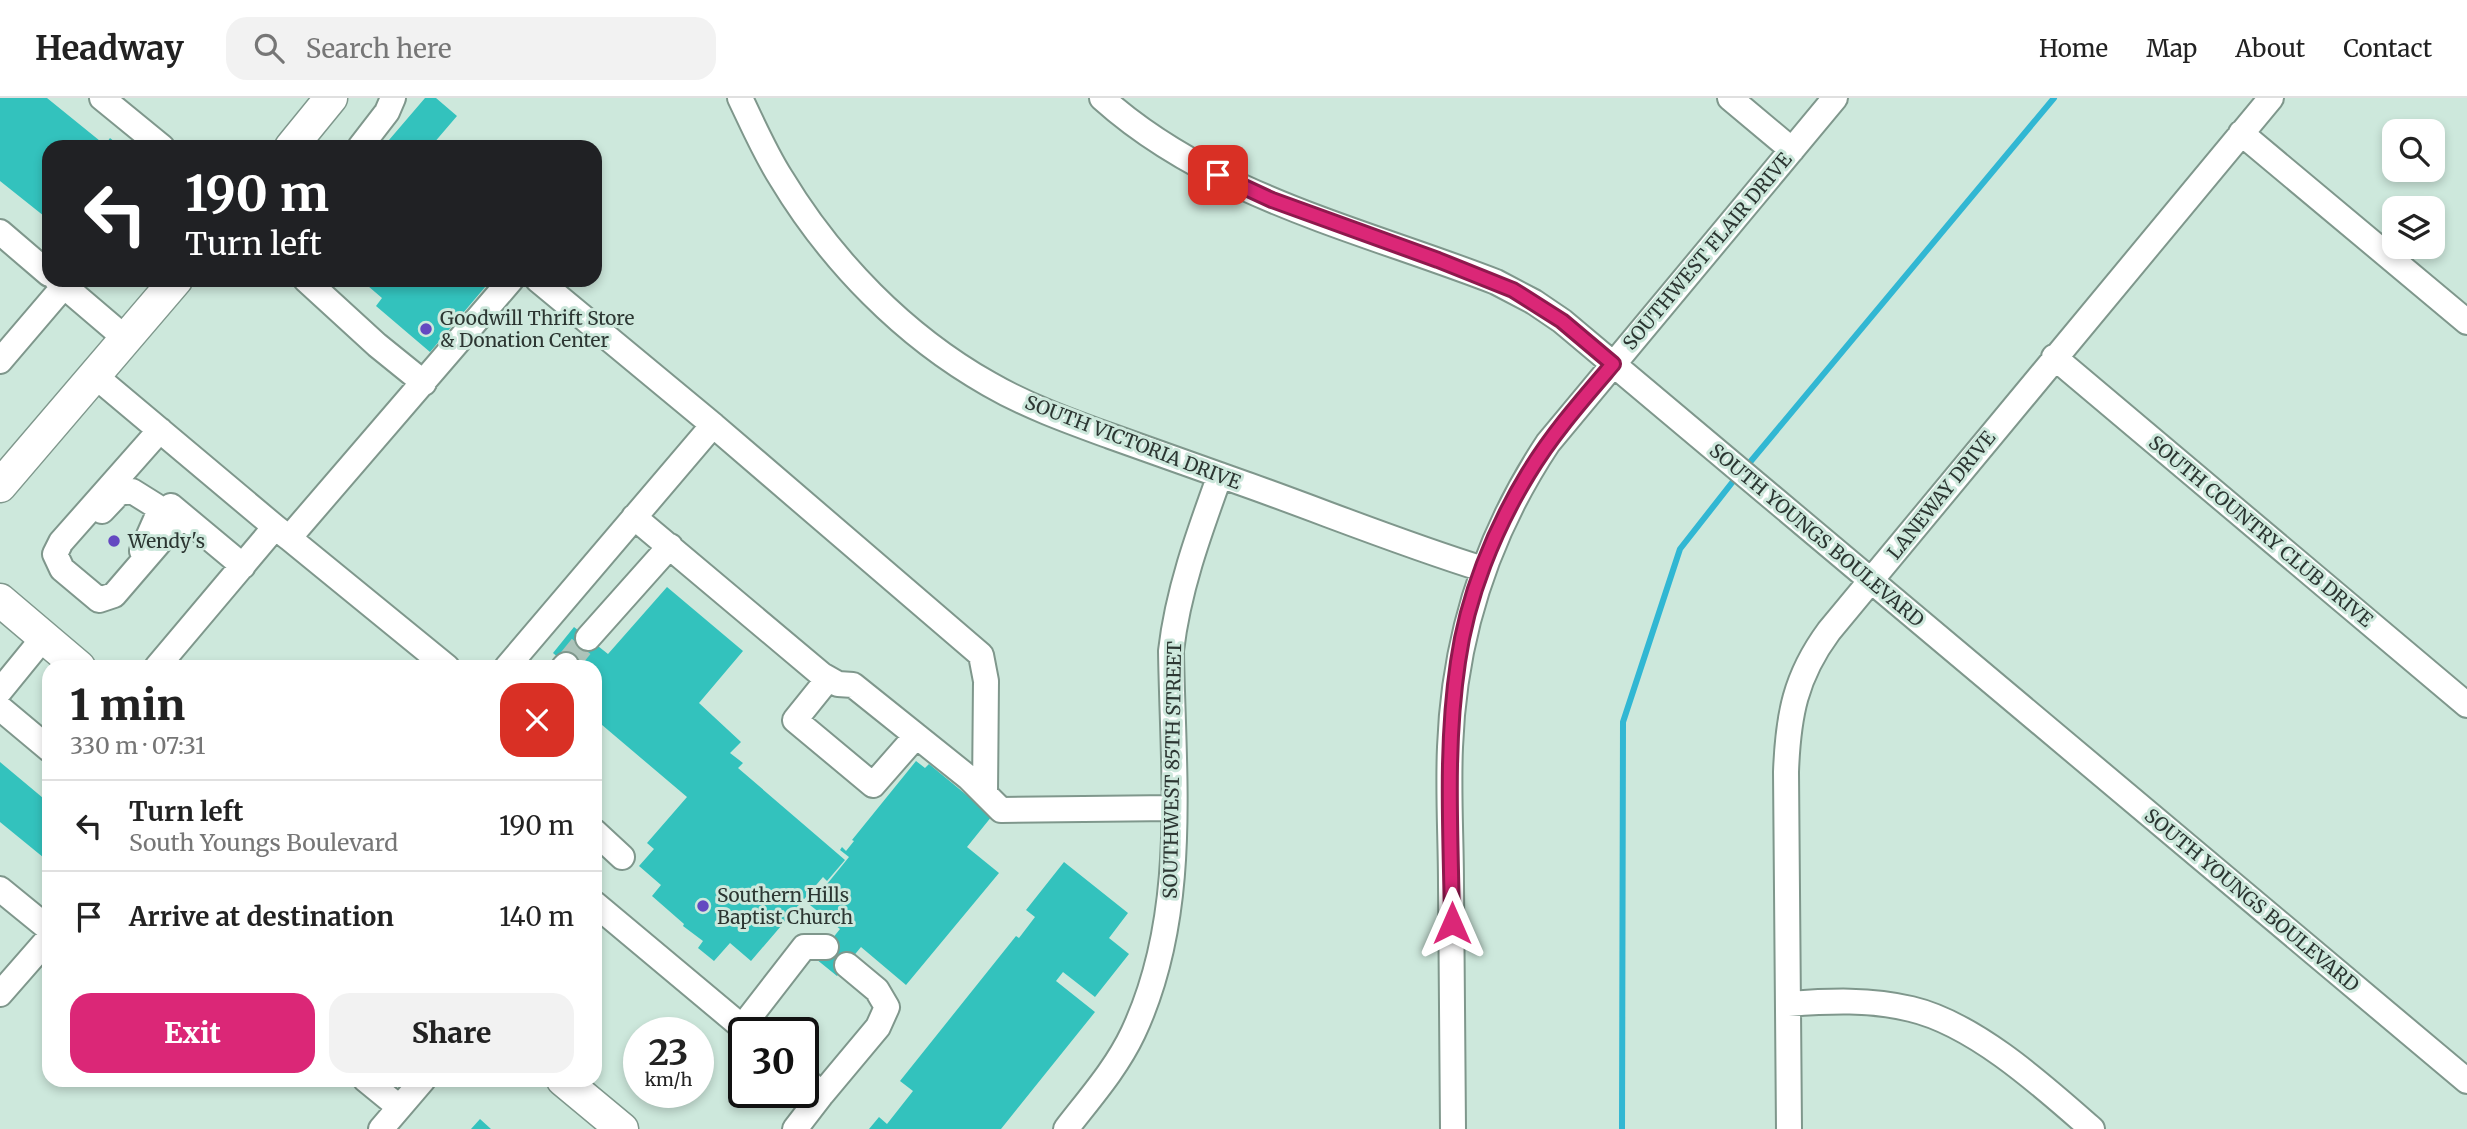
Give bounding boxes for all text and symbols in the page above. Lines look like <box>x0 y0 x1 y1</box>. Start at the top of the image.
search box <box>226 17 716 80</box>
text: Headway <box>35 28 184 69</box>
icon: search <box>250 29 288 67</box>
text: Search here <box>306 32 452 65</box>
text: Home <box>2039 33 2108 64</box>
text: Map <box>2146 33 2197 64</box>
text: About <box>2235 33 2305 64</box>
text: Contact <box>2343 33 2432 64</box>
map controls <box>2382 119 2445 259</box>
button: search <box>2382 119 2445 182</box>
pin <box>1188 145 1248 205</box>
street label: SOUTHWEST FLAIR DRIVE <box>1617 147 1797 355</box>
icon: arrive <box>1199 156 1237 194</box>
text: 190 m <box>185 163 329 224</box>
icon: left <box>70 168 161 259</box>
button: layers <box>2382 196 2445 259</box>
text: Turn left <box>185 224 322 264</box>
place label: Goodwill Thrift Store & Donation Center <box>440 306 634 352</box>
marker: Goodwill Thrift Store & Donation Center <box>418 321 434 337</box>
street label: SOUTH VICTORIA DRIVE <box>1022 390 1244 494</box>
street label: LANEWAY DRIVE <box>1882 426 2000 564</box>
street label: SOUTH COUNTRY CLUB DRIVE <box>2144 430 2378 632</box>
street label: SOUTH YOUNGS BOULEVARD <box>1705 438 1929 632</box>
place label: Wendy's <box>127 529 205 553</box>
marker: Wendy's <box>106 533 122 549</box>
street label: SOUTHWEST 85TH STREET <box>1158 641 1186 899</box>
text: 1 min <box>70 679 185 731</box>
button: close <box>500 683 574 757</box>
text: 330 m · 07:31 <box>70 731 205 760</box>
text: Turn left <box>129 795 243 828</box>
street label: SOUTH YOUNGS BOULEVARD <box>2140 803 2364 997</box>
icon: left <box>70 807 108 845</box>
text: 190 m <box>499 809 574 842</box>
text: South Youngs Boulevard <box>129 828 398 857</box>
place label: Southern Hills Baptist Church <box>717 883 853 929</box>
position arrow <box>1415 886 1489 960</box>
icon: arrive <box>70 898 108 936</box>
marker: Southern Hills Baptist Church <box>695 898 711 914</box>
text: Arrive at destination <box>129 900 394 933</box>
text: 140 m <box>499 900 574 933</box>
button: Exit <box>70 993 315 1073</box>
button: Share <box>329 993 574 1073</box>
speed limit sign: 30 <box>728 1017 819 1108</box>
text: 23 <box>649 1031 688 1075</box>
text: km/h <box>645 1068 692 1091</box>

